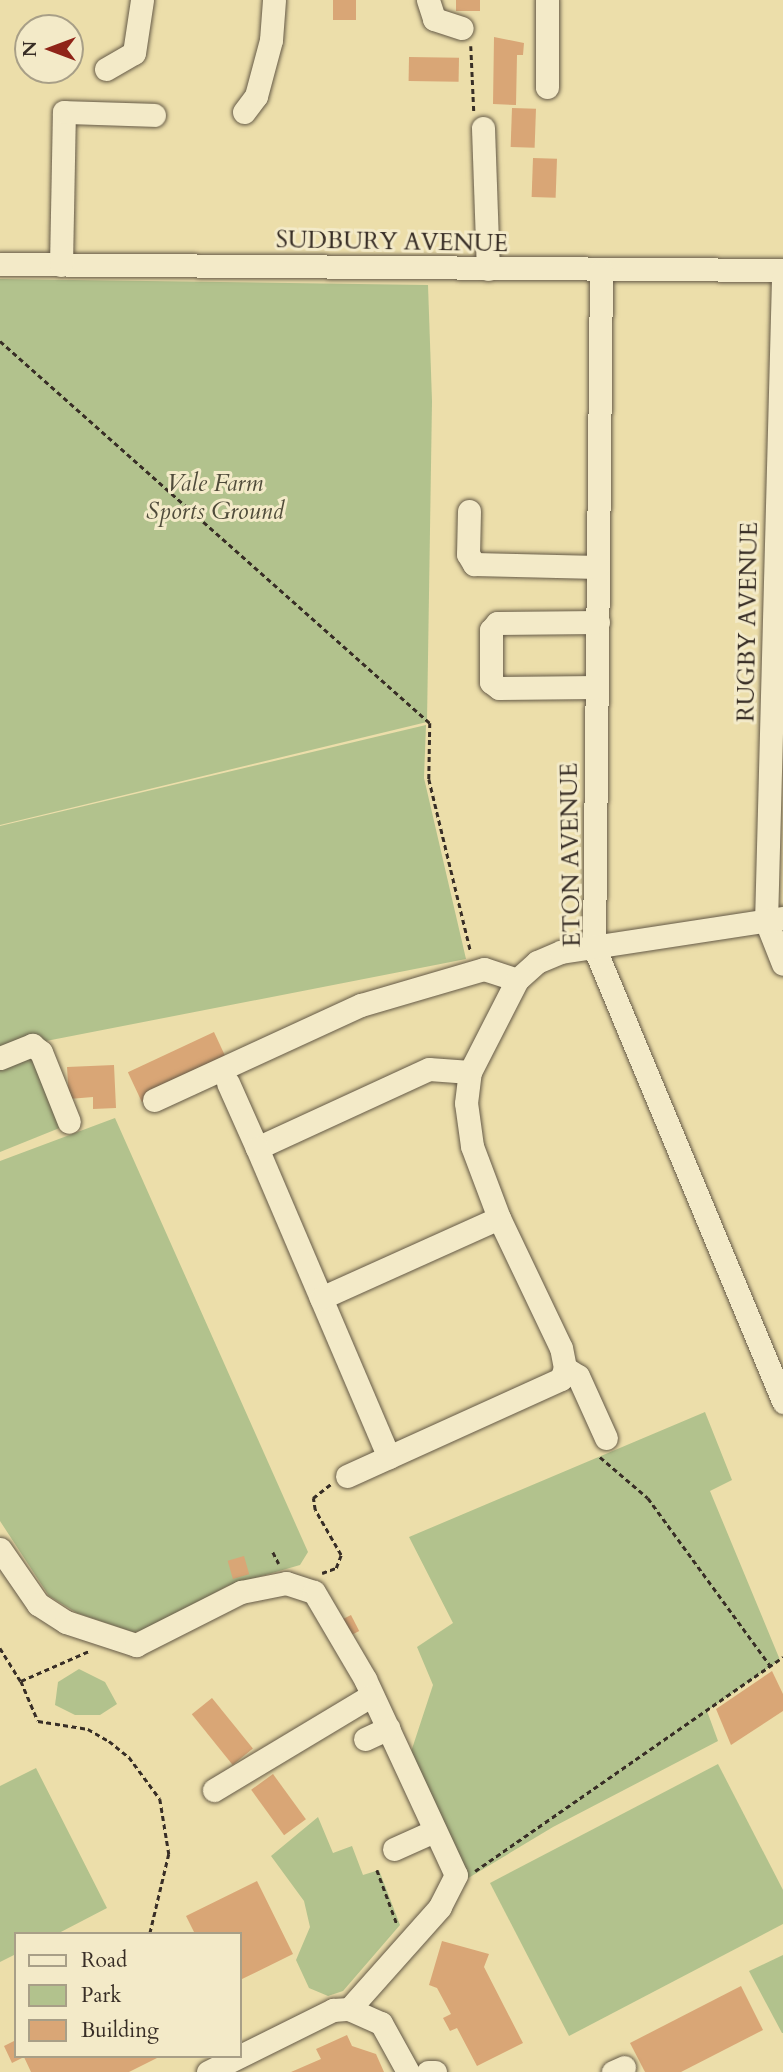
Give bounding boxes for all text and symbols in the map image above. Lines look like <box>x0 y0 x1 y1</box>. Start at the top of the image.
north arrow <box>14 14 84 84</box>
text: N <box>17 41 43 57</box>
street label: SUDBURY AVENUE <box>276 226 508 258</box>
park label: Vale Farm Sports Ground <box>146 470 284 526</box>
street label: RUGBY AVENUE <box>732 522 764 722</box>
street label: ETON AVENUE <box>555 763 587 947</box>
legend <box>14 1932 242 2058</box>
text: Road <box>81 1946 127 1975</box>
text: Park <box>81 1981 121 2010</box>
text: Building <box>81 2016 159 2045</box>

